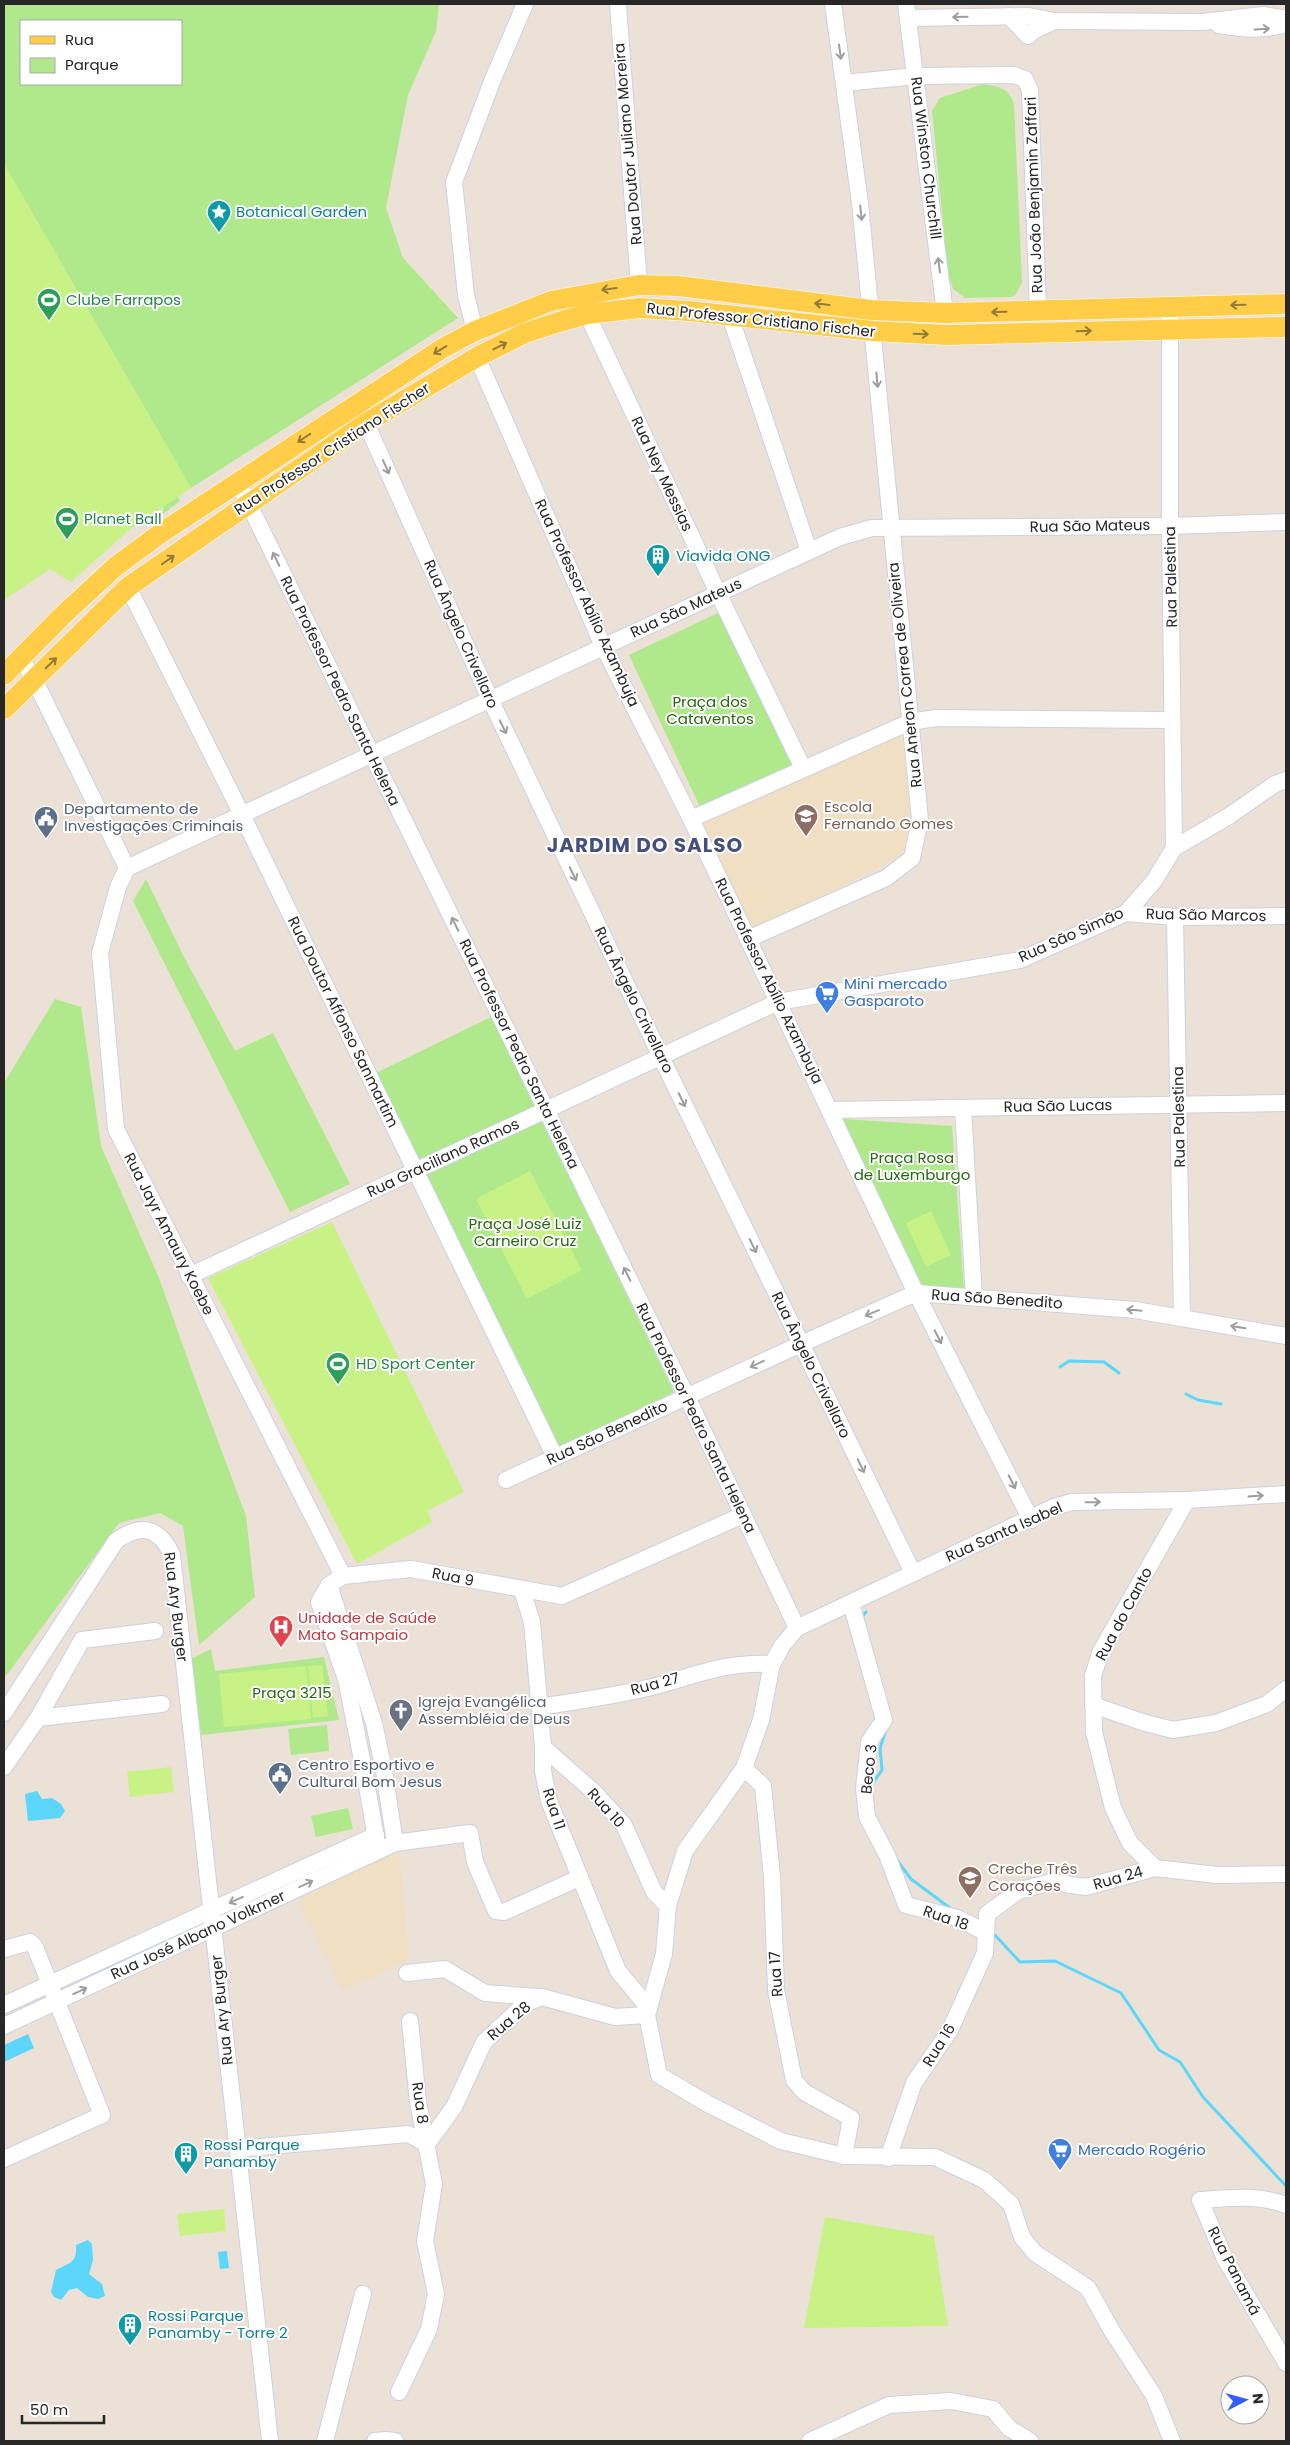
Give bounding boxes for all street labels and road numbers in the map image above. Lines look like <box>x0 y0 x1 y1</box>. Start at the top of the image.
street label: Rua Doutor Juliano Moreira <box>608 42 647 246</box>
street label: Rua Winston Churchill <box>906 76 947 240</box>
street label: Rua João Benjamin Zaffari <box>1020 96 1047 294</box>
street label: Rua Professor Cristiano Fischer <box>646 297 877 342</box>
street label: Rua Professor Cristiano Fischer <box>230 377 434 520</box>
street label: Rua Ney Messias <box>627 413 698 535</box>
street label: Rua Professor Abílio Azambuja <box>530 496 645 710</box>
street label: Rua São Mateus <box>1029 514 1151 537</box>
street label: Rua Palestina <box>1159 526 1182 628</box>
street label: Rua Ângelo Crivellaro <box>419 556 504 711</box>
street label: Rua Aneron Correa de Oliveira <box>882 561 927 789</box>
street label: Rua Professor Pedro Santa Helena <box>275 572 406 809</box>
street label: Rua São Mateus <box>627 572 745 643</box>
street label: Rua Professor Abílio Azambuja <box>710 874 829 1087</box>
street label: Rua São Simão <box>1015 902 1127 967</box>
street label: Rua São Marcos <box>1146 903 1267 926</box>
street label: Rua Doutor Affonso Sanmartim <box>283 913 404 1131</box>
street label: Rua Ângelo Crivellaro <box>590 923 679 1077</box>
street label: Rua Professor Pedro Santa Helena <box>454 935 585 1172</box>
street label: Rua Palestina <box>1167 1066 1190 1168</box>
street label: Rua São Lucas <box>1004 1094 1113 1117</box>
street label: Rua Graciliano Ramos <box>363 1113 523 1202</box>
street label: Rua Jayr Amaury Koebe <box>119 1149 220 1319</box>
street label: Rua São Benedito <box>931 1283 1063 1314</box>
street label: Rua Ângelo Crivellaro <box>767 1288 856 1442</box>
street label: Rua Professor Pedro Santa Helena <box>631 1299 762 1536</box>
street label: Rua São Benedito <box>543 1395 671 1470</box>
street label: Rua Santa Isabel <box>942 1496 1066 1567</box>
street label: Rua Ary Burger <box>159 1551 194 1663</box>
street label: Rua 9 <box>430 1562 476 1591</box>
street label: Rua do Canto <box>1090 1563 1157 1664</box>
street label: Rua 27 <box>628 1667 682 1700</box>
street label: Beco 3 <box>855 1743 882 1795</box>
street label: Rua 10 <box>583 1783 630 1832</box>
street label: Rua 11 <box>538 1785 571 1832</box>
street label: Rua 24 <box>1090 1860 1145 1895</box>
street label: Rua José Albano Volkmer <box>107 1885 289 1984</box>
street label: Rua 18 <box>920 1900 972 1935</box>
street label: Rua 17 <box>763 1950 788 1998</box>
street label: Rua Ary Burger <box>205 1954 238 2066</box>
street label: Rua 28 <box>482 1996 535 2045</box>
street label: Rua 16 <box>917 2019 960 2070</box>
street label: Rua 8 <box>407 2081 434 2125</box>
street label: Rua Panamá <box>1203 2223 1266 2319</box>

